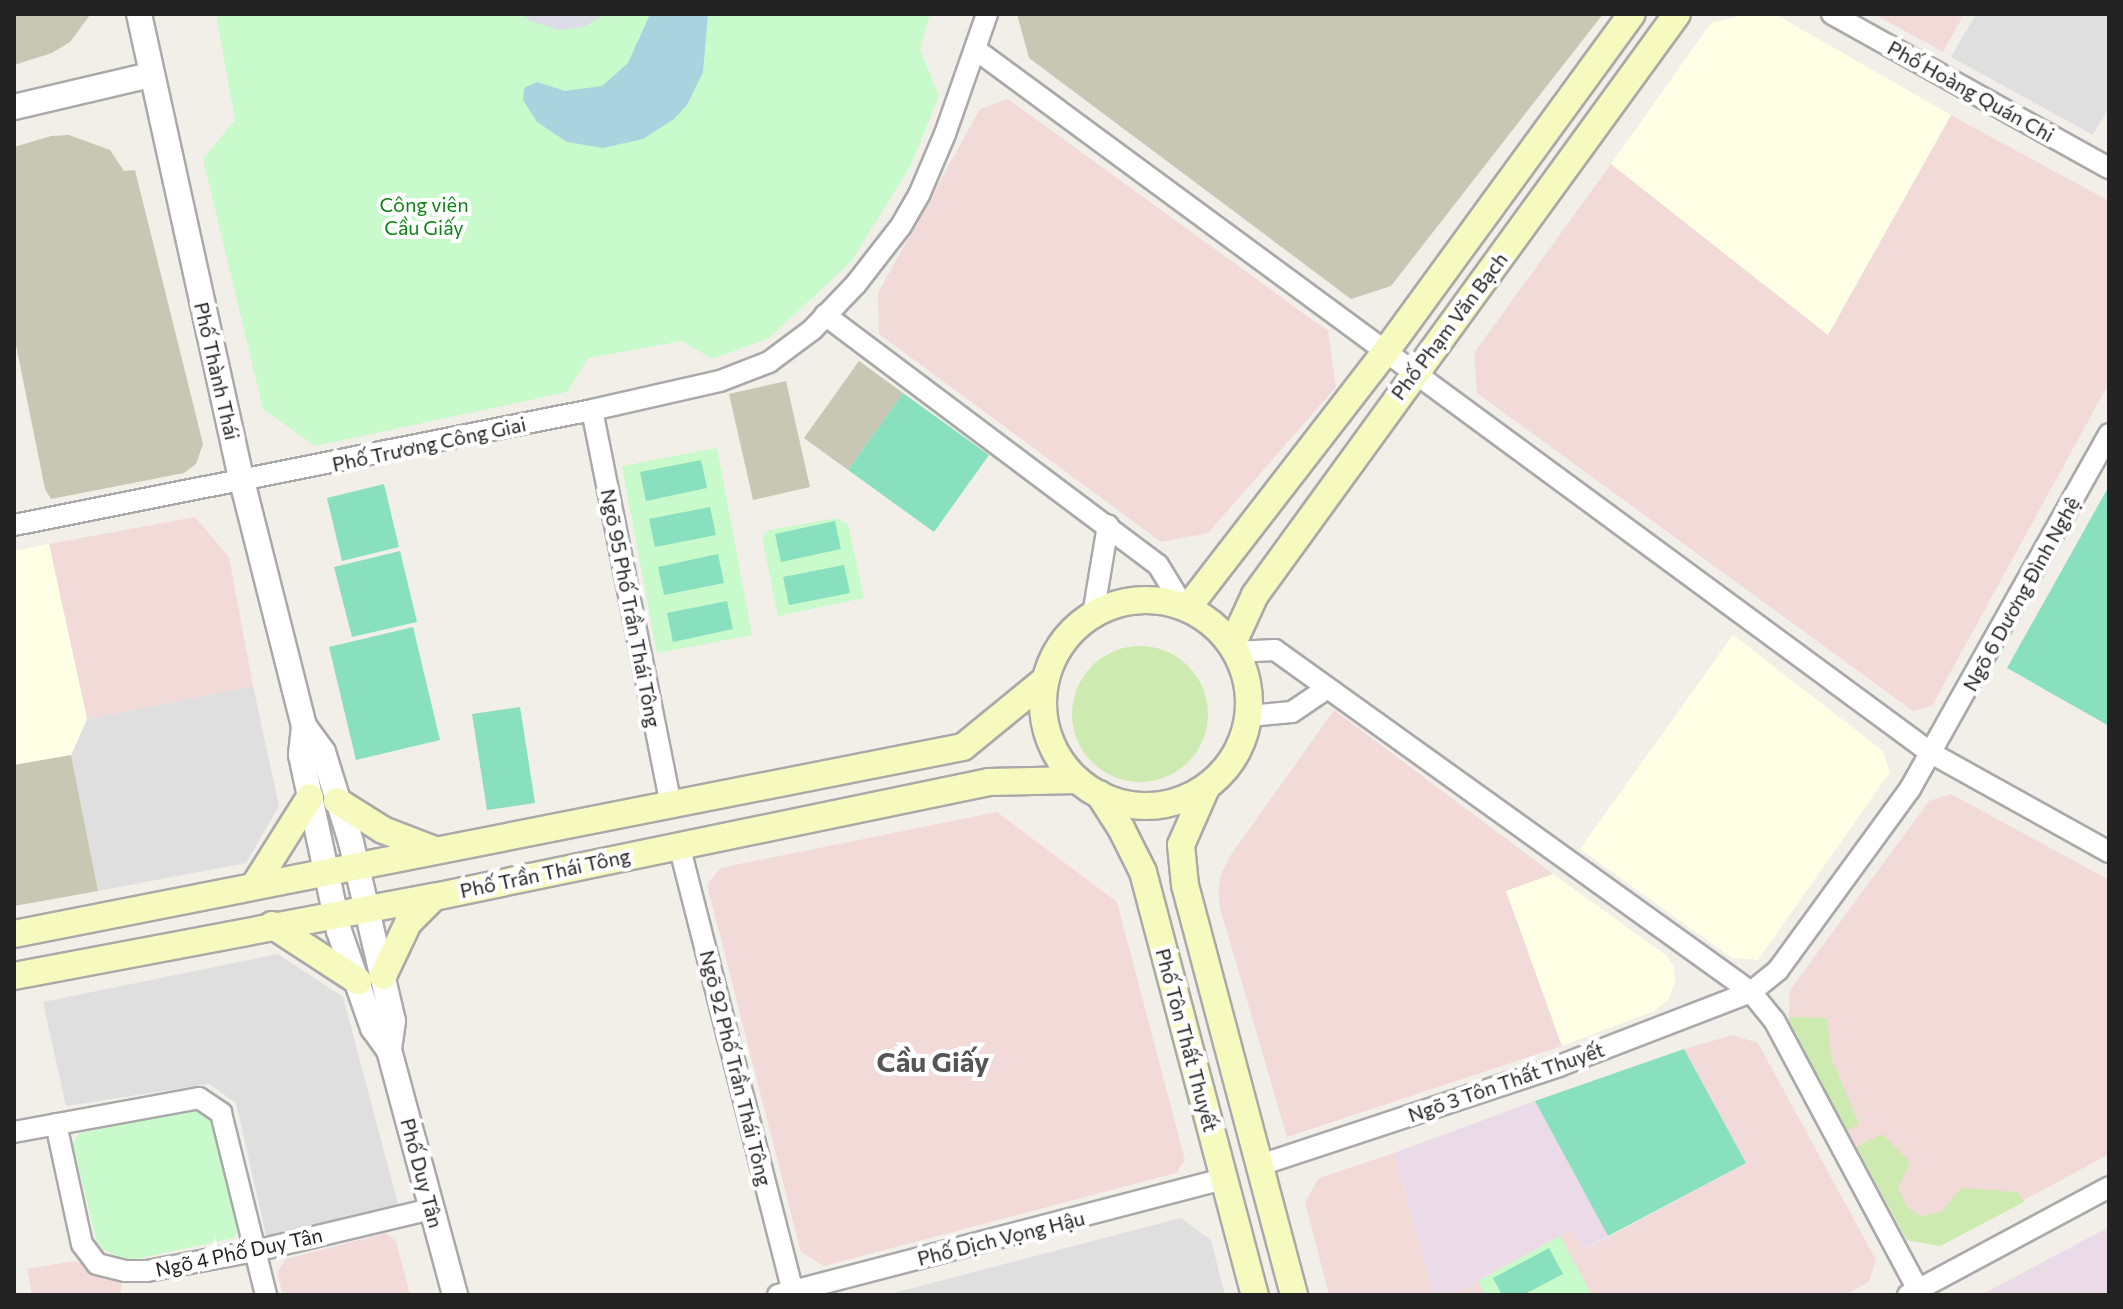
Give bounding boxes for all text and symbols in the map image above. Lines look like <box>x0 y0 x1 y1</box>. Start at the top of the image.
street label: Phố Hoàng Quán Chi <box>1884 35 2058 147</box>
park label: Công viên Cầu Giấy <box>379 192 469 239</box>
street label: Phố Phạm Văn Bạch <box>1386 248 1512 404</box>
street label: Phố Thành Thái <box>189 300 245 442</box>
street label: Phố Trương Công Giai <box>330 412 528 476</box>
street label: Ngõ 95 Phố Trần Thái Tông <box>596 487 666 729</box>
street label: Ngõ 6 Dương Đình Nghệ <box>1958 493 2084 695</box>
street label: Phố Trần Thái Tông <box>458 843 632 903</box>
street label: Phố Tôn Thất Thuyết <box>1151 946 1223 1134</box>
street label: Ngõ 92 Phố Trần Thái Tông <box>695 948 777 1188</box>
street label: Ngõ 3 Tôn Thất Thuyết <box>1405 1037 1607 1127</box>
district label: Cầu Giấy <box>877 1044 989 1078</box>
street label: Phố Duy Tân <box>396 1115 448 1231</box>
street label: Phố Dịch Vọng Hậu <box>915 1206 1087 1270</box>
street label: Ngõ 4 Phố Duy Tân <box>153 1223 325 1281</box>

